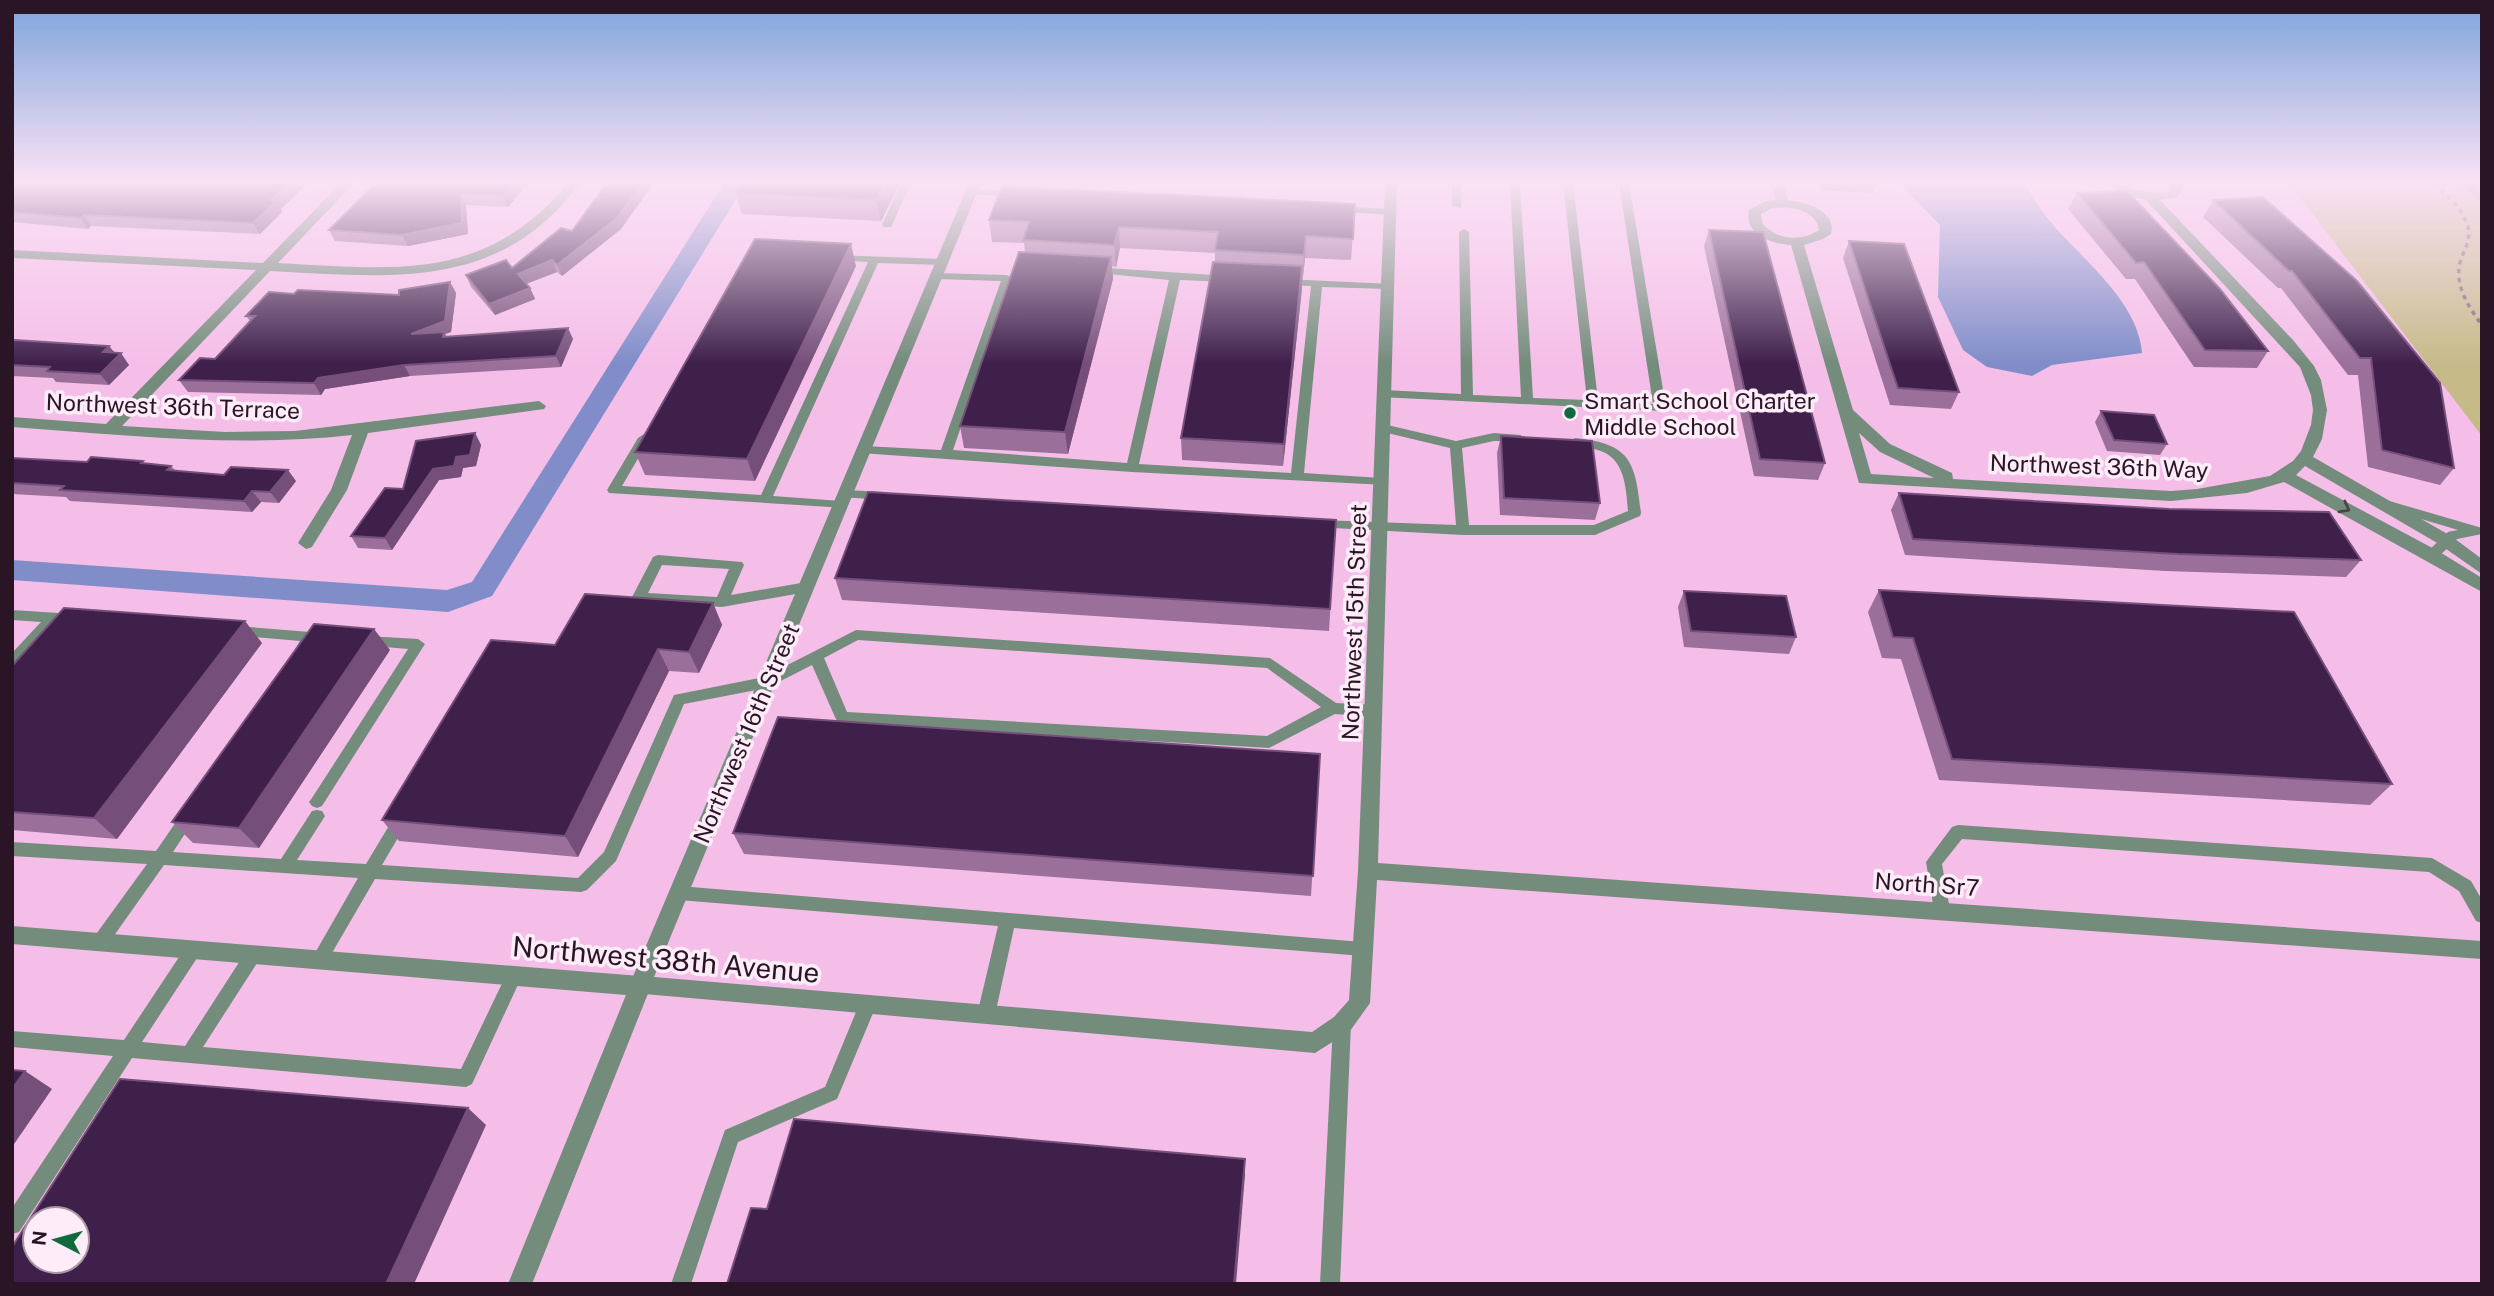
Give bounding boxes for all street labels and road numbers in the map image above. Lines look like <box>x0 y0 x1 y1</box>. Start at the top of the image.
street label: Northwest 36th Terrace <box>45 388 301 424</box>
street label: Northwest 36th Way <box>1989 449 2209 483</box>
street label: Northwest 15th Street <box>1336 503 1372 741</box>
street label: Northwest 16th Street <box>687 619 805 847</box>
street label: North Sr7 <box>1874 867 1980 901</box>
street label: Northwest 38th Avenue <box>511 929 821 989</box>

